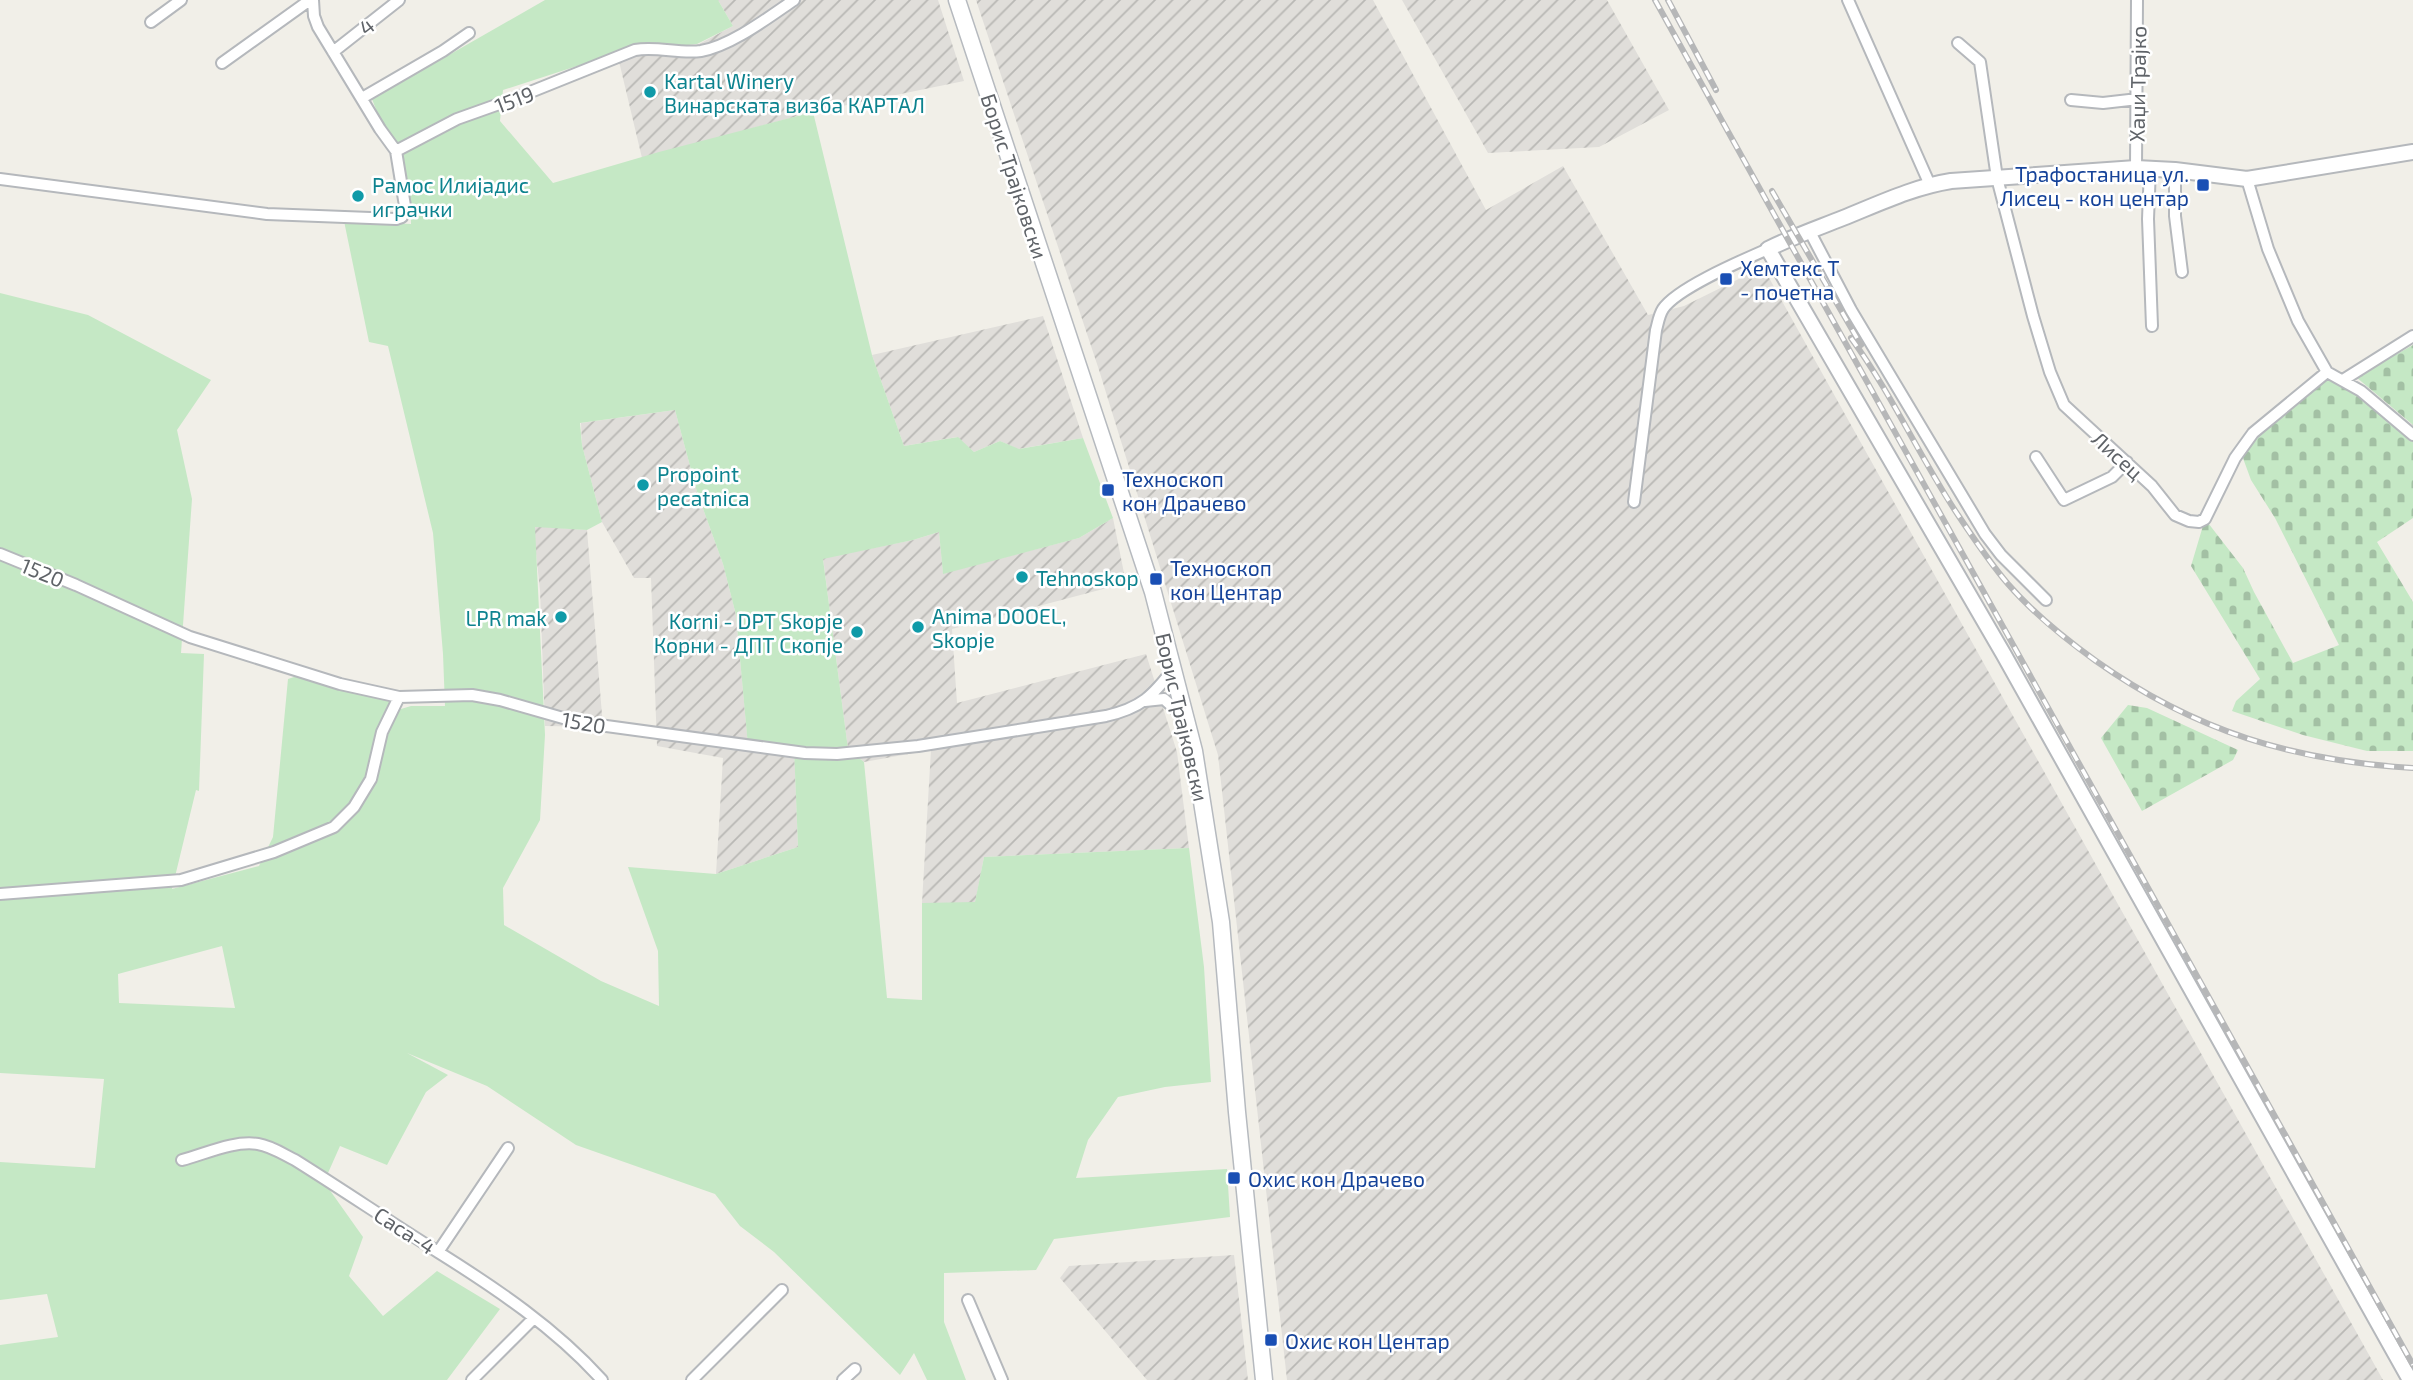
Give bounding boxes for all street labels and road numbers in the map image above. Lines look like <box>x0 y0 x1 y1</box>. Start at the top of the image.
street label: 4 <box>353 12 379 40</box>
street label: Хаџи Трајко <box>2123 26 2152 142</box>
street label: 1519 <box>491 80 537 118</box>
street label: Борис Трајковски <box>976 90 1054 262</box>
street label: Лисец <box>2087 426 2149 484</box>
street label: 1520 <box>18 552 68 592</box>
street label: Борис Трајковски <box>1150 630 1215 804</box>
street label: 1520 <box>560 706 608 738</box>
street label: Саса-4 <box>370 1201 440 1259</box>

